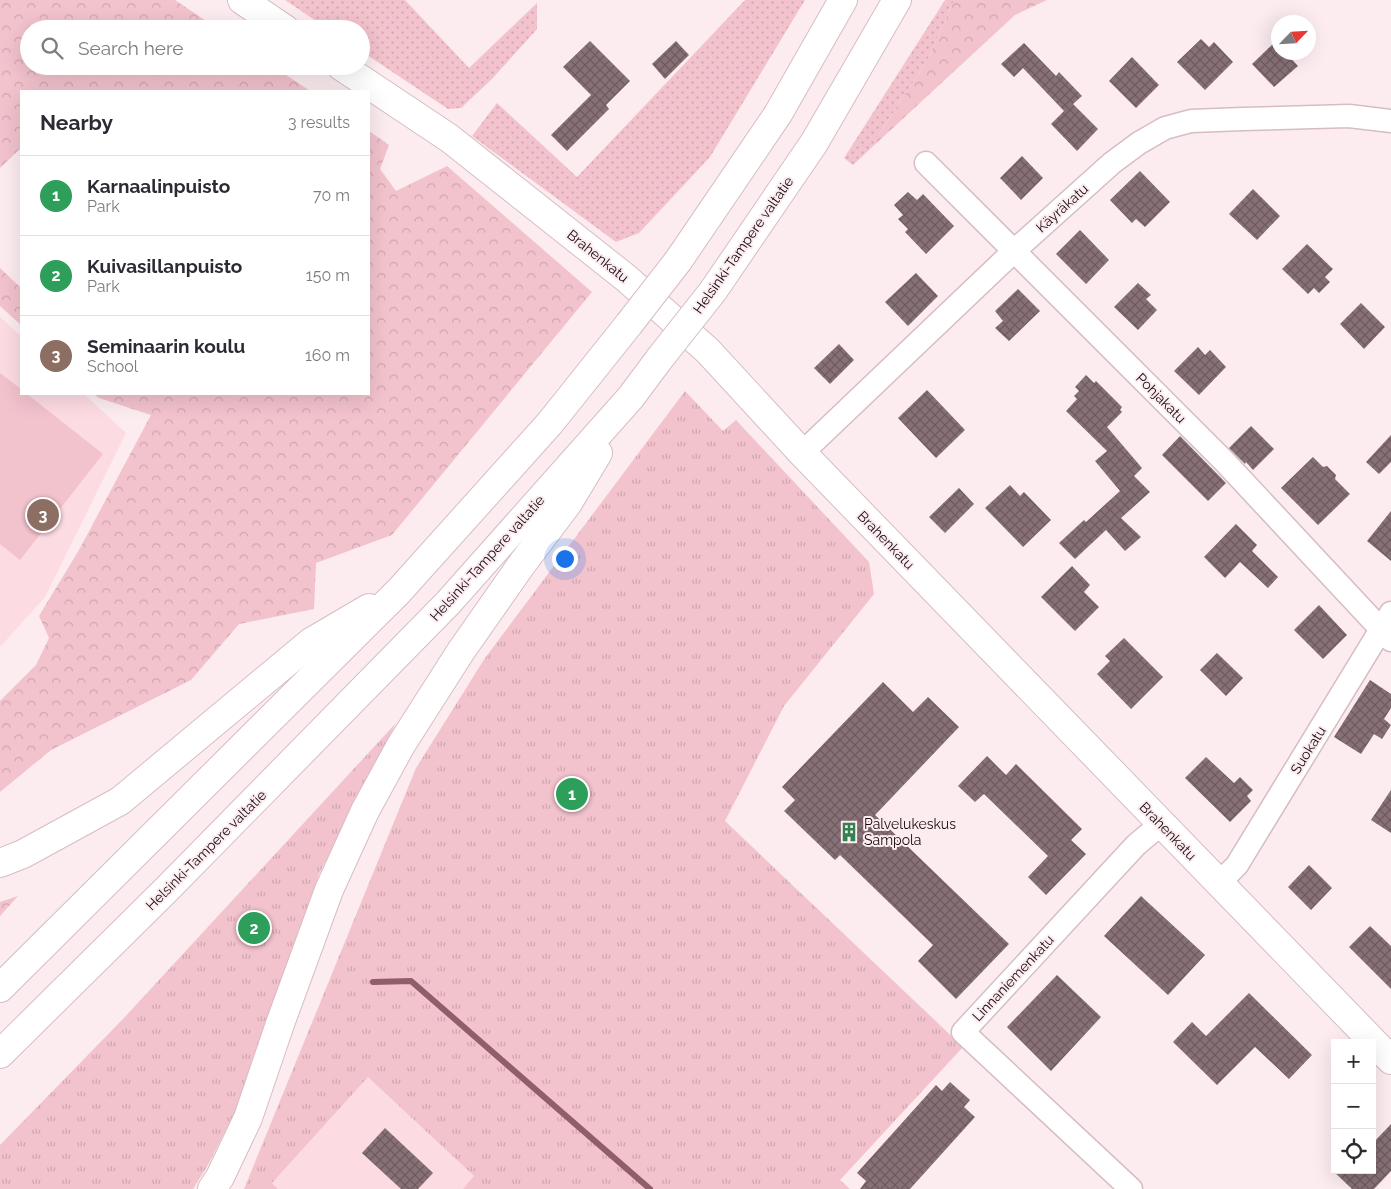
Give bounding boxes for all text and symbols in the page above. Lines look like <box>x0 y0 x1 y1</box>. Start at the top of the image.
north arrow <box>1271 15 1316 60</box>
search box <box>20 20 370 75</box>
icon: search <box>38 34 66 62</box>
text: Search here <box>78 37 184 59</box>
text: Nearby <box>40 110 113 135</box>
text: 3 results <box>288 113 350 132</box>
street label: Helsinki-Tampere valtatie <box>690 174 796 316</box>
text: Karnaalinpuisto <box>87 175 230 197</box>
street label: Käyräkatu <box>1033 180 1091 236</box>
text: 1 <box>52 186 60 205</box>
text: 70 m <box>313 186 350 205</box>
text: Park <box>87 197 120 216</box>
street label: Brahenkatu <box>564 226 632 286</box>
text: Kuivasillanpuisto <box>87 255 242 277</box>
text: 2 <box>51 266 61 285</box>
text: 150 m <box>306 266 350 285</box>
text: Park <box>87 277 120 296</box>
text: Seminaarin koulu <box>87 335 245 357</box>
text: 3 <box>52 346 60 365</box>
text: 160 m <box>305 346 350 365</box>
text: School <box>87 357 138 376</box>
street label: Pohjakatu <box>1133 370 1189 426</box>
street label: Helsinki-Tampere valtatie <box>426 492 548 624</box>
pin: 3 <box>27 496 59 534</box>
street label: Brahenkatu <box>854 508 918 572</box>
your location <box>552 546 578 572</box>
street label: Suokatu <box>1287 723 1329 777</box>
pin: 1 <box>556 775 588 813</box>
street label: Helsinki-Tampere valtatie <box>143 787 269 913</box>
street label: Brahenkatu <box>1136 799 1200 863</box>
place label: Palvelukeskus Sampola <box>864 816 956 848</box>
building icon: Palvelukeskus Sampola <box>838 821 860 843</box>
pin: 2 <box>238 909 270 947</box>
street label: Linnaniemenkatu <box>969 932 1057 1024</box>
map controls <box>1331 1039 1376 1174</box>
button: + <box>1331 1039 1376 1084</box>
button: − <box>1331 1084 1376 1129</box>
button: locate <box>1331 1129 1376 1174</box>

